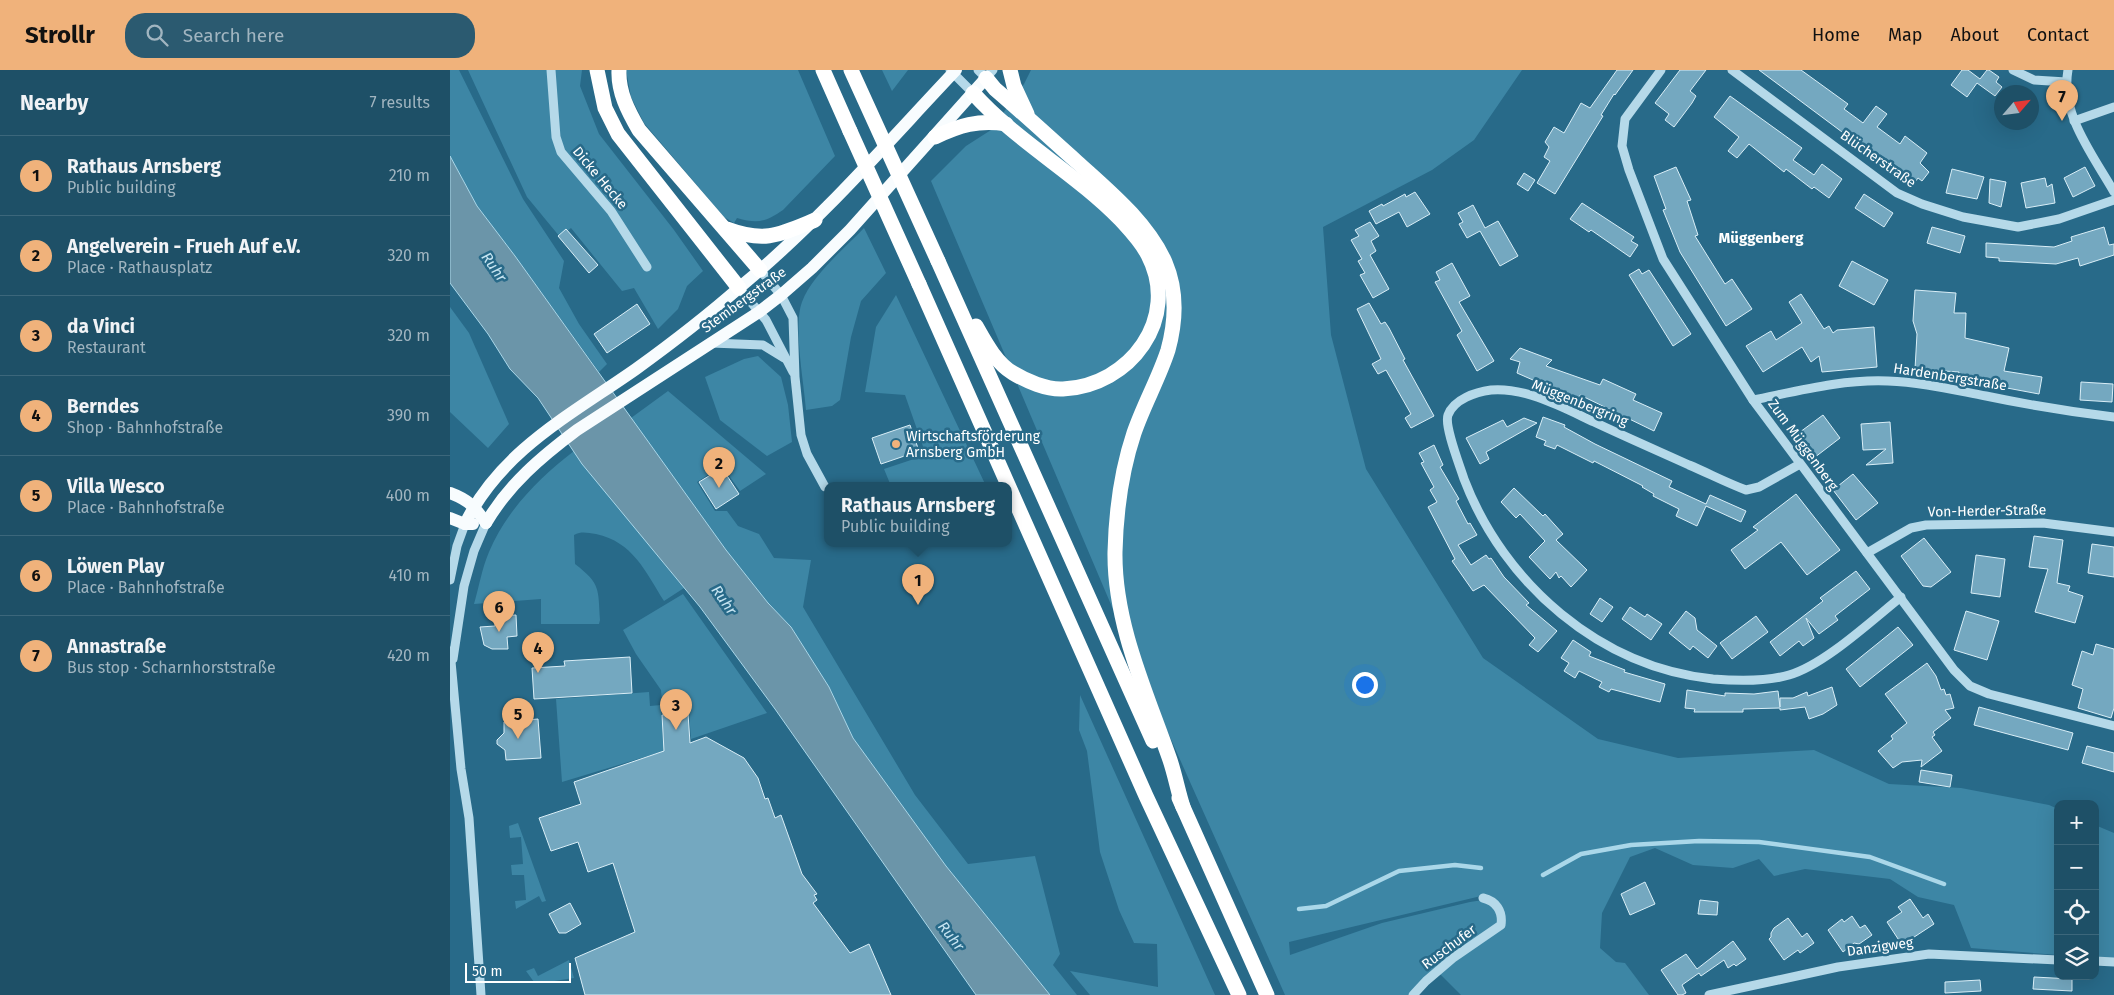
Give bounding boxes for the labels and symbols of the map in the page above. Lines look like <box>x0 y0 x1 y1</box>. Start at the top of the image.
pin: 7 <box>2046 80 2078 121</box>
north arrow <box>1994 85 2039 130</box>
street label: Blücherstraße <box>1837 127 1919 191</box>
street label: Dicke Hecke <box>569 143 631 213</box>
district label: Müggenberg <box>1719 229 1804 247</box>
water label: Ruhr <box>477 249 511 286</box>
street label: Stembergstraße <box>698 264 790 336</box>
street label: Hardenbergstraße <box>1892 360 2008 394</box>
street label: Müggenbergring <box>1529 376 1631 430</box>
street label: Zum Müggenberg <box>1764 396 1842 494</box>
place label: Wirtschaftsförderung Arnsberg GmbH <box>906 428 1041 461</box>
marker: Wirtschaftsförderung Arnsberg GmbH <box>890 438 902 450</box>
pin: 2 <box>703 447 735 488</box>
street label: Von-Herder-Straße <box>1927 501 2047 521</box>
pin: 1 <box>902 564 934 605</box>
water label: Ruhr <box>707 582 741 619</box>
pin: 6 <box>483 591 515 632</box>
pin: 4 <box>522 632 554 673</box>
your location <box>1352 672 1378 698</box>
pin: 3 <box>660 689 692 730</box>
pin: 5 <box>502 698 534 739</box>
water label: Ruhr <box>934 918 969 955</box>
street label: Ruschufer <box>1418 921 1480 973</box>
street label: Danzigweg <box>1846 934 1915 960</box>
scale bar <box>465 960 571 983</box>

